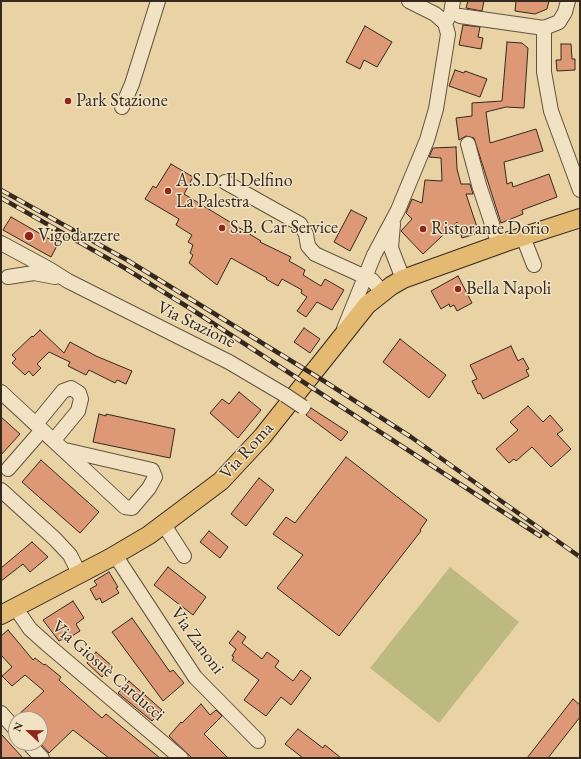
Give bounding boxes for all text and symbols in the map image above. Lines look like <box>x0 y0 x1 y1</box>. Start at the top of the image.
place label: Park Stazione <box>76 90 168 112</box>
marker: Park Stazione <box>63 96 73 106</box>
place label: A.S.D. Il Delfino La Palestra <box>176 170 293 212</box>
marker: A.S.D. Il Delfino La Palestra <box>163 186 173 196</box>
place label: S.B. Car Service <box>230 217 338 239</box>
place label: Ristorante Dorio <box>431 218 549 240</box>
marker: S.B. Car Service <box>217 223 227 233</box>
marker: Ristorante Dorio <box>418 224 428 234</box>
place label: Vigodarzere <box>38 225 120 247</box>
marker: Vigodarzere <box>23 230 35 242</box>
place label: Bella Napoli <box>466 278 551 300</box>
marker: Bella Napoli <box>453 284 463 294</box>
street label: Via Stazione <box>153 297 239 353</box>
street label: Via Roma <box>216 418 278 484</box>
street label: Via Zanoni <box>166 603 228 679</box>
street label: Via Giosuè Carducci <box>47 616 169 726</box>
north arrow <box>8 711 48 751</box>
text: N <box>10 720 26 734</box>

